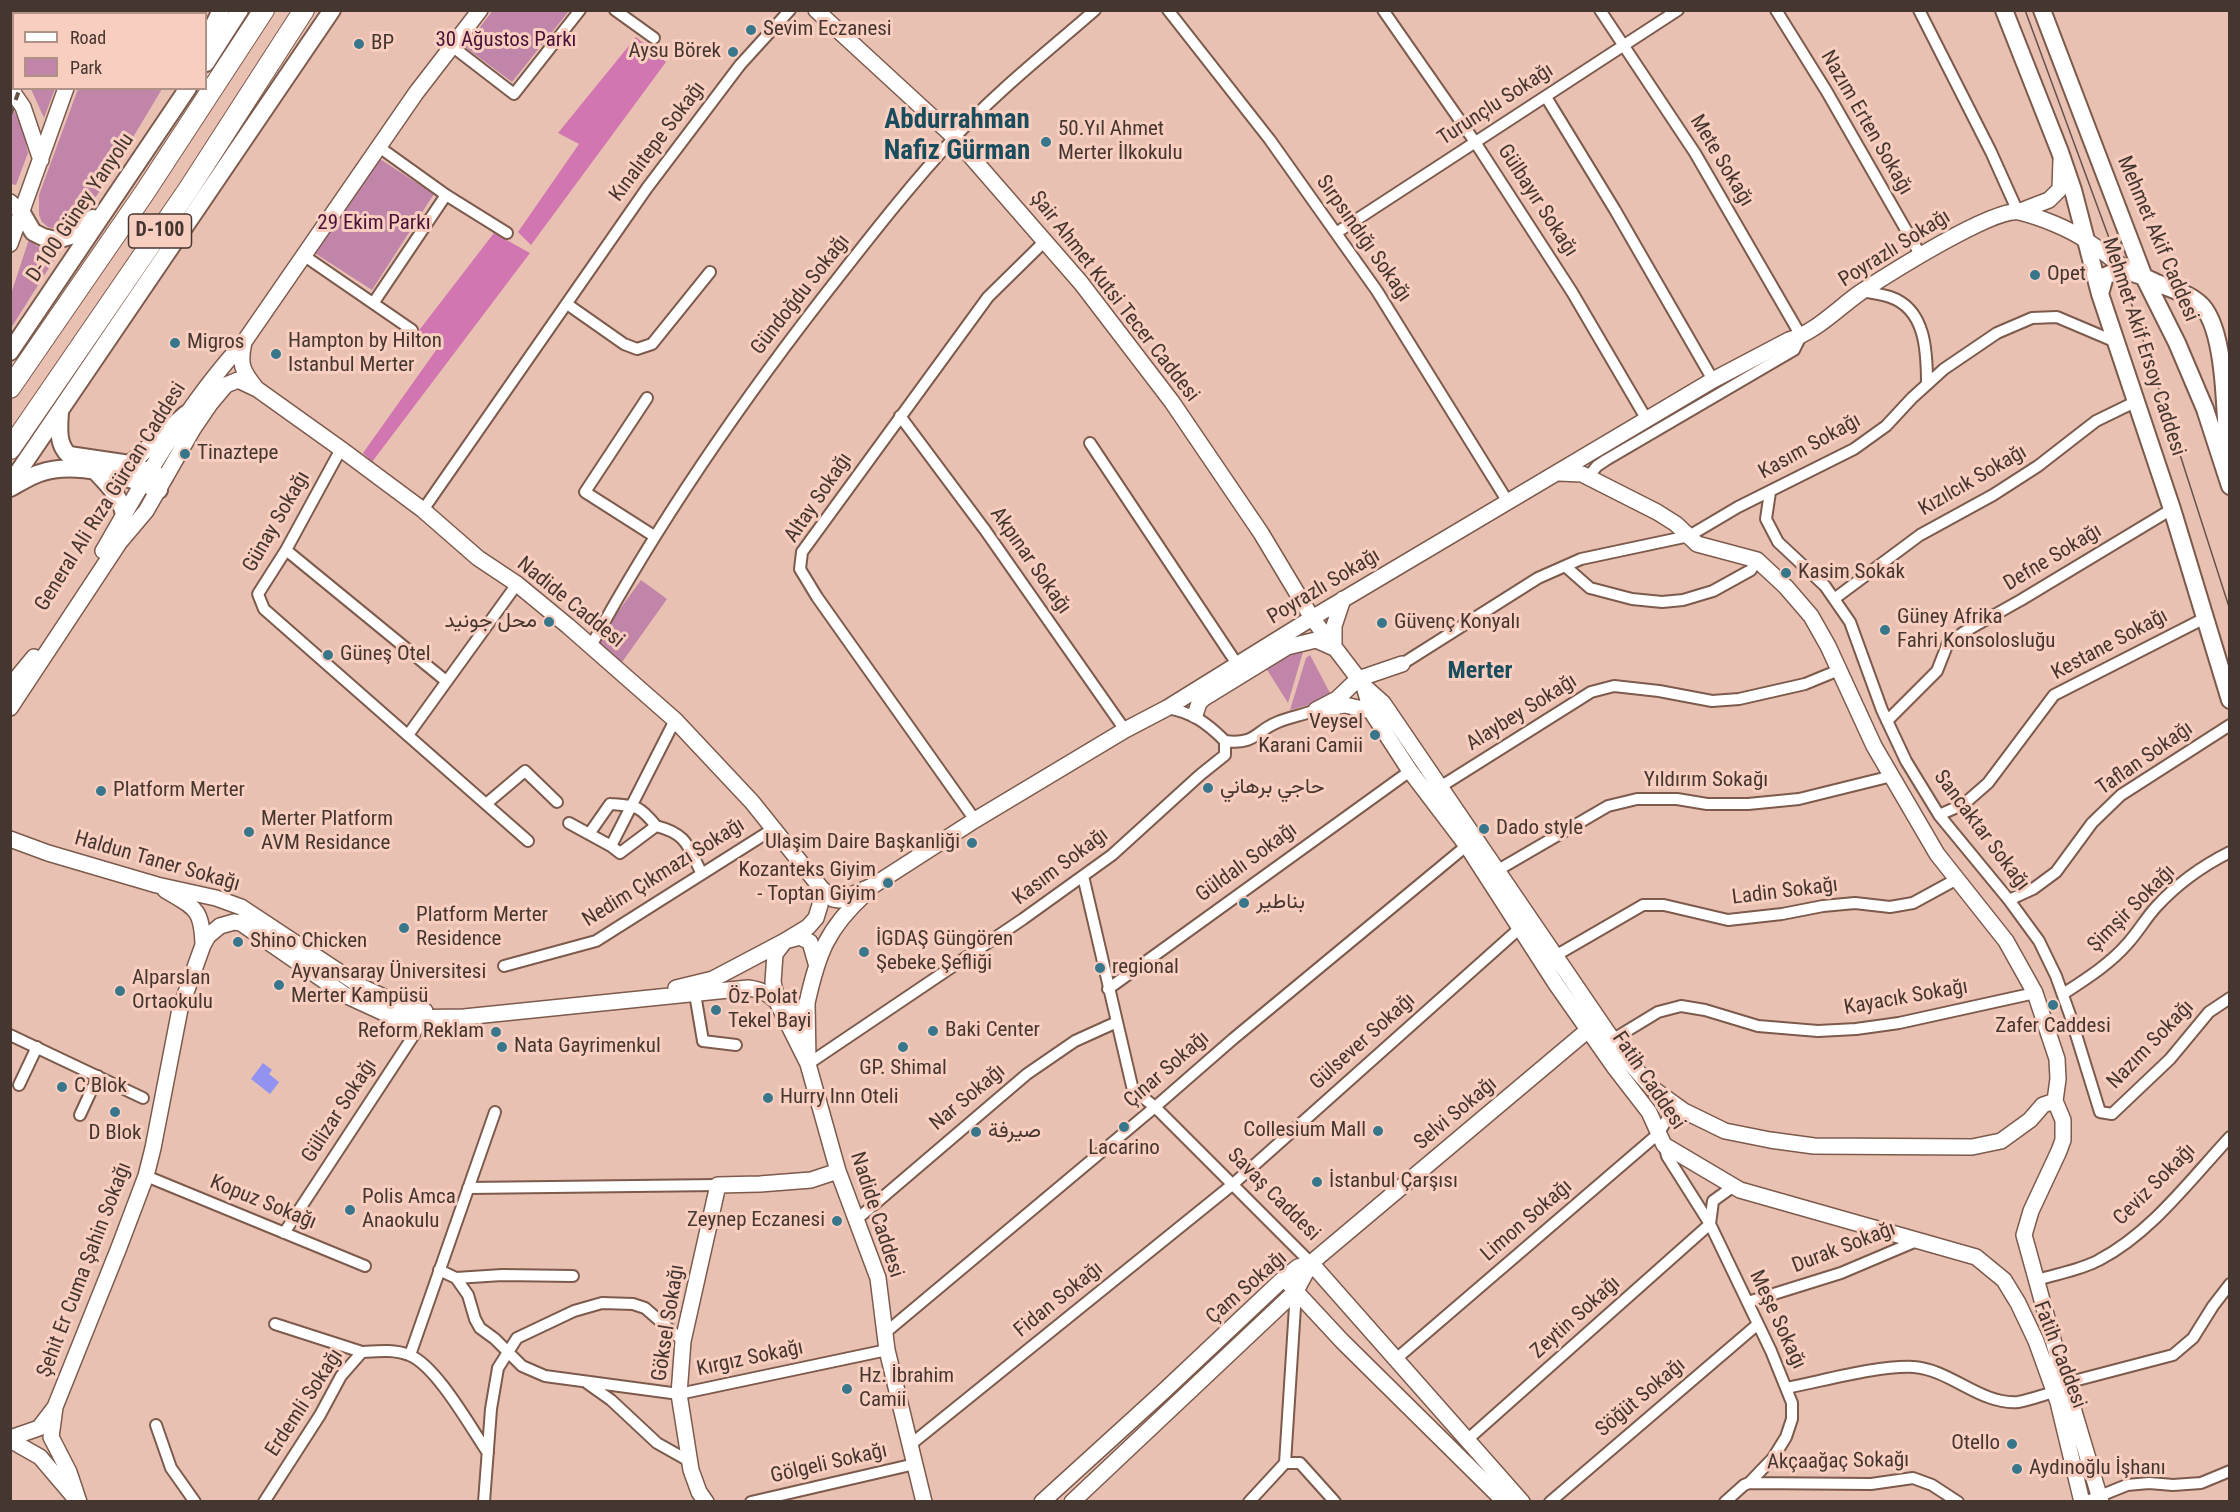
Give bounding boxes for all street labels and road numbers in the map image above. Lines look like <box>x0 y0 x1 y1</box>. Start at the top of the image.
street label: Nazım Erten Sokağı <box>1814 46 1918 200</box>
street label: Turunçlu Sokağı <box>1434 58 1558 152</box>
street label: Kınalıtepe Sokağı <box>605 77 711 207</box>
street label: Mete Sokağı <box>1684 110 1758 212</box>
street label: D-100 Güney Yanyolu <box>22 129 140 287</box>
street label: Gülbayır Sokağı <box>1491 140 1583 262</box>
street label: Mehmet Akif Caddesi <box>2111 152 2203 326</box>
street label: Sırpsındığı Sokağı <box>1310 171 1416 307</box>
street label: Şair Ahmet Kutsi Tecer Caddesi <box>1024 187 1204 407</box>
street label: Poyrazlı Sokağı <box>1835 205 1955 293</box>
road number: D-100 <box>128 214 192 248</box>
street label: Gündoğdu Sokağı <box>746 230 856 360</box>
street label: Mehmet Akif Ersoy Caddesi <box>2096 235 2190 459</box>
street label: General Ali Rıza Gürcan Caddesi <box>30 378 192 616</box>
street label: Kasım Sokağı <box>1755 409 1865 485</box>
street label: Kızılcık Sokağı <box>1914 440 2032 522</box>
street label: Altay Sokağı <box>780 448 858 548</box>
street label: Günay Sokağı <box>238 467 316 577</box>
street label: Akpınar Sokağı <box>984 503 1076 619</box>
street label: Defne Sokağı <box>2000 519 2106 597</box>
street label: Poyrazlı Sokağı <box>1263 544 1385 630</box>
street label: Nadide Caddesi <box>511 552 629 654</box>
street label: Kestane Sokağı <box>2048 604 2172 686</box>
street label: Alaybey Sokağı <box>1462 669 1582 757</box>
street label: Taflan Sokağı <box>2092 717 2198 801</box>
street label: Sancaktar Sokağı <box>1928 766 2034 896</box>
street label: Yıldırım Sokağı <box>1644 768 1768 794</box>
street label: Nedim Çıkmazı Sokağı <box>578 813 750 933</box>
street label: Güldalı Sokağı <box>1192 818 1302 908</box>
street label: Kasım Sokağı <box>1008 823 1114 911</box>
street label: Haldun Taner Sokağı <box>71 826 243 898</box>
street label: Şimşir Sokağı <box>2083 860 2181 958</box>
street label: Ladin Sokağı <box>1731 873 1839 911</box>
street label: Kayacık Sokağı <box>1842 975 1970 1021</box>
street label: Gülsever Sokağı <box>1305 988 1421 1096</box>
street label: Nazım Sokağı <box>2102 995 2200 1095</box>
street label: Çınar Sokağı <box>1119 1026 1215 1114</box>
street label: Fatih Caddesi <box>1606 1027 1690 1135</box>
street label: Gülizar Sokağı <box>297 1054 383 1168</box>
street label: Nar Sokağı <box>925 1059 1011 1137</box>
street label: Selvi Sokağı <box>1409 1072 1503 1156</box>
street label: Ceviz Sokağı <box>2109 1139 2201 1231</box>
street label: Savaş Caddesi <box>1221 1143 1325 1247</box>
street label: Nadide Caddesi <box>844 1149 908 1281</box>
street label: Şehit Er Cuma Şahin Sokağı <box>32 1159 138 1381</box>
street label: Kopuz Sokağı <box>206 1170 320 1236</box>
street label: Limon Sokağı <box>1476 1175 1578 1267</box>
street label: Durak Sokağı <box>1789 1217 1899 1279</box>
street label: Çam Sokağı <box>1201 1246 1293 1330</box>
street label: Fidan Sokağı <box>1010 1257 1108 1343</box>
street label: Göksel Sokağı <box>647 1263 691 1383</box>
street label: Meşe Sokağı <box>1743 1267 1811 1373</box>
street label: Zeytin Sokağı <box>1526 1271 1626 1365</box>
street label: Fatih Caddesi <box>2027 1298 2091 1412</box>
street label: Kırgız Sokağı <box>694 1335 806 1383</box>
street label: Erdemli Sokağı <box>261 1344 349 1462</box>
street label: Söğüt Sokağı <box>1591 1353 1691 1443</box>
street label: Gölgeli Sokağı <box>768 1438 890 1490</box>
street label: Akçaağaç Sokağı <box>1767 1448 1909 1476</box>

